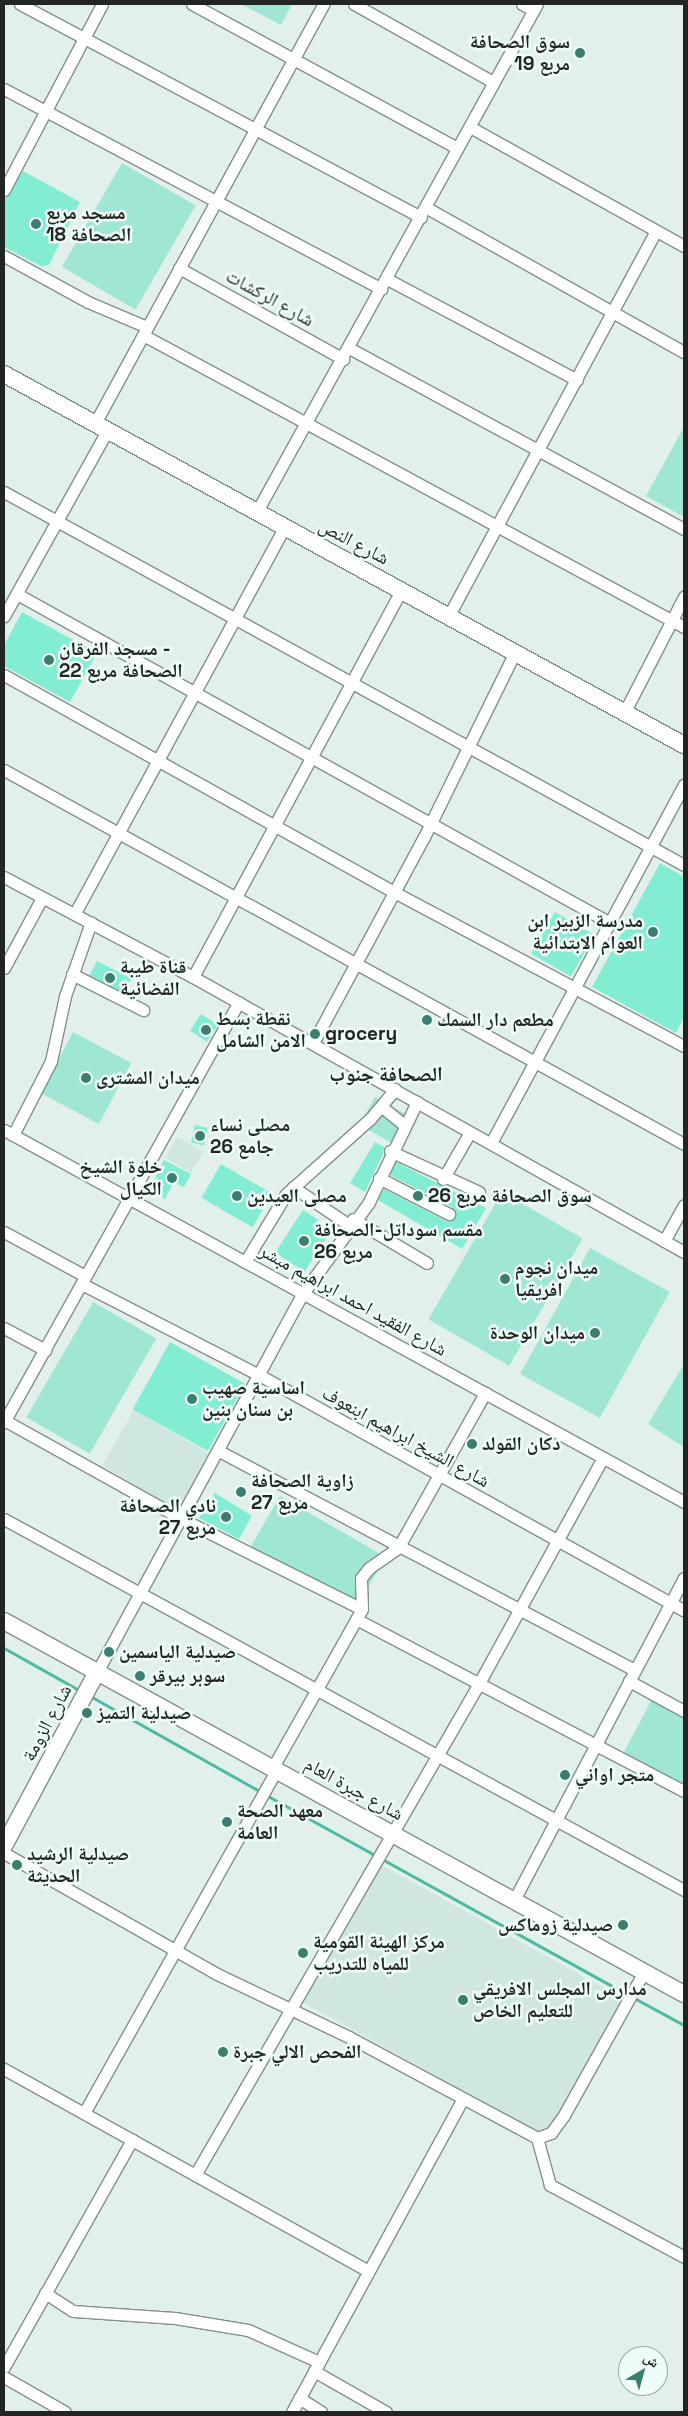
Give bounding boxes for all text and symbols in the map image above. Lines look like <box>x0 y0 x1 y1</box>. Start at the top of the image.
place label: سوق الصحافة مربع 19 <box>470 31 570 75</box>
marker: سوق الصحافة مربع 19 <box>574 47 586 59</box>
place label: مسجد مربع 18 الصحافة <box>46 202 131 246</box>
marker: مسجد مربع 18 الصحافة <box>30 218 42 230</box>
street label: شارع الركشات <box>222 264 318 332</box>
street label: شارع النص <box>315 514 393 570</box>
place label: مسجد الفرقان - الصحافة مربع 22 <box>59 638 183 682</box>
marker: مسجد الفرقان - الصحافة مربع 22 <box>43 654 55 666</box>
place label: مدرسة الزبير ابن العوام الابتدائية <box>527 910 643 954</box>
marker: مدرسة الزبير ابن العوام الابتدائية <box>647 926 659 938</box>
place label: قناة طيبة الفضائية <box>120 956 186 1000</box>
marker: قناة طيبة الفضائية <box>104 972 116 984</box>
place label: نقطة بسط الامن الشامل <box>216 1008 306 1052</box>
place label: مطعم دار السمك <box>437 1009 554 1031</box>
marker: مطعم دار السمك <box>421 1014 433 1026</box>
place label: grocery <box>325 1023 397 1045</box>
marker: نقطة بسط الامن الشامل <box>200 1024 212 1036</box>
marker: grocery <box>309 1028 321 1040</box>
district label: الصحافة جنوب <box>329 1062 443 1086</box>
place label: ميدان المشترى <box>96 1067 200 1089</box>
marker: ميدان المشترى <box>80 1072 92 1084</box>
place label: مصلى نساء جامع 26 <box>210 1114 290 1158</box>
marker: مصلى نساء جامع 26 <box>194 1130 206 1142</box>
place label: خلوة الشيخ الكيال <box>79 1156 162 1200</box>
marker: خلوة الشيخ الكيال <box>166 1172 178 1184</box>
place label: مصلى العيدين <box>247 1185 347 1207</box>
place label: سوق الصحافة مربع 26 <box>428 1185 592 1207</box>
marker: مصلى العيدين <box>231 1190 243 1202</box>
marker: سوق الصحافة مربع 26 <box>412 1190 424 1202</box>
place label: مقسم سوداتل-الصحافة مربع 26 <box>314 1219 483 1263</box>
marker: مقسم سوداتل-الصحافة مربع 26 <box>298 1235 310 1247</box>
street label: شارع الفقيد احمد ابراهيم مبشر <box>255 1239 451 1361</box>
place label: ميدان نجوم افريقيا <box>515 1257 598 1301</box>
marker: ميدان نجوم افريقيا <box>499 1273 511 1285</box>
place label: ميدان الوحدة <box>490 1322 585 1344</box>
marker: ميدان الوحدة <box>589 1327 601 1339</box>
place label: اساسية صهيب بن سنان بنين <box>202 1377 305 1421</box>
street label: شارع الشيخ ابراهيم ابنعوف <box>318 1381 494 1493</box>
marker: اساسية صهيب بن سنان بنين <box>186 1393 198 1405</box>
place label: دكان القولد <box>482 1433 560 1455</box>
marker: دكان القولد <box>466 1438 478 1450</box>
place label: زاوية الصحافة مربع 27 <box>251 1470 354 1514</box>
marker: زاوية الصحافة مربع 27 <box>235 1486 247 1498</box>
place label: نادي الصحافة مربع 27 <box>120 1495 216 1539</box>
marker: نادي الصحافة مربع 27 <box>220 1511 232 1523</box>
place label: صيدلية الياسمين <box>119 1641 236 1663</box>
marker: صيدلية الياسمين <box>103 1646 115 1658</box>
place label: سوبر بيرقر <box>150 1665 225 1687</box>
marker: سوبر بيرقر <box>134 1670 146 1682</box>
street label: شارع الزومة <box>17 1681 77 1765</box>
place label: صيدلية التميز <box>97 1702 191 1724</box>
marker: صيدلية التميز <box>81 1707 93 1719</box>
street label: شارع جبرة العام <box>301 1752 407 1826</box>
place label: متجر اواني <box>575 1764 654 1786</box>
marker: متجر اواني <box>559 1769 571 1781</box>
place label: معهد الصحة العامة <box>237 1800 323 1844</box>
marker: معهد الصحة العامة <box>221 1816 233 1828</box>
place label: صيدلية الرشيد الحديثة <box>27 1843 129 1887</box>
marker: صيدلية الرشيد الحديثة <box>11 1859 23 1871</box>
place label: صيدلية زوماكس <box>498 1914 613 1936</box>
marker: صيدلية زوماكس <box>617 1919 629 1931</box>
place label: مركز الهيئة القومية للمياه للتدريب <box>313 1931 445 1975</box>
marker: مركز الهيئة القومية للمياه للتدريب <box>297 1947 309 1959</box>
place label: مدارس المجلس الافريقي للتعليم الخاص <box>473 1978 647 2022</box>
marker: مدارس المجلس الافريقي للتعليم الخاص <box>457 1994 469 2006</box>
place label: الفحص الالي جبرة <box>233 2041 361 2063</box>
marker: الفحص الالي جبرة <box>217 2046 229 2058</box>
north arrow <box>618 2346 668 2396</box>
text: ش <box>640 2348 663 2372</box>

